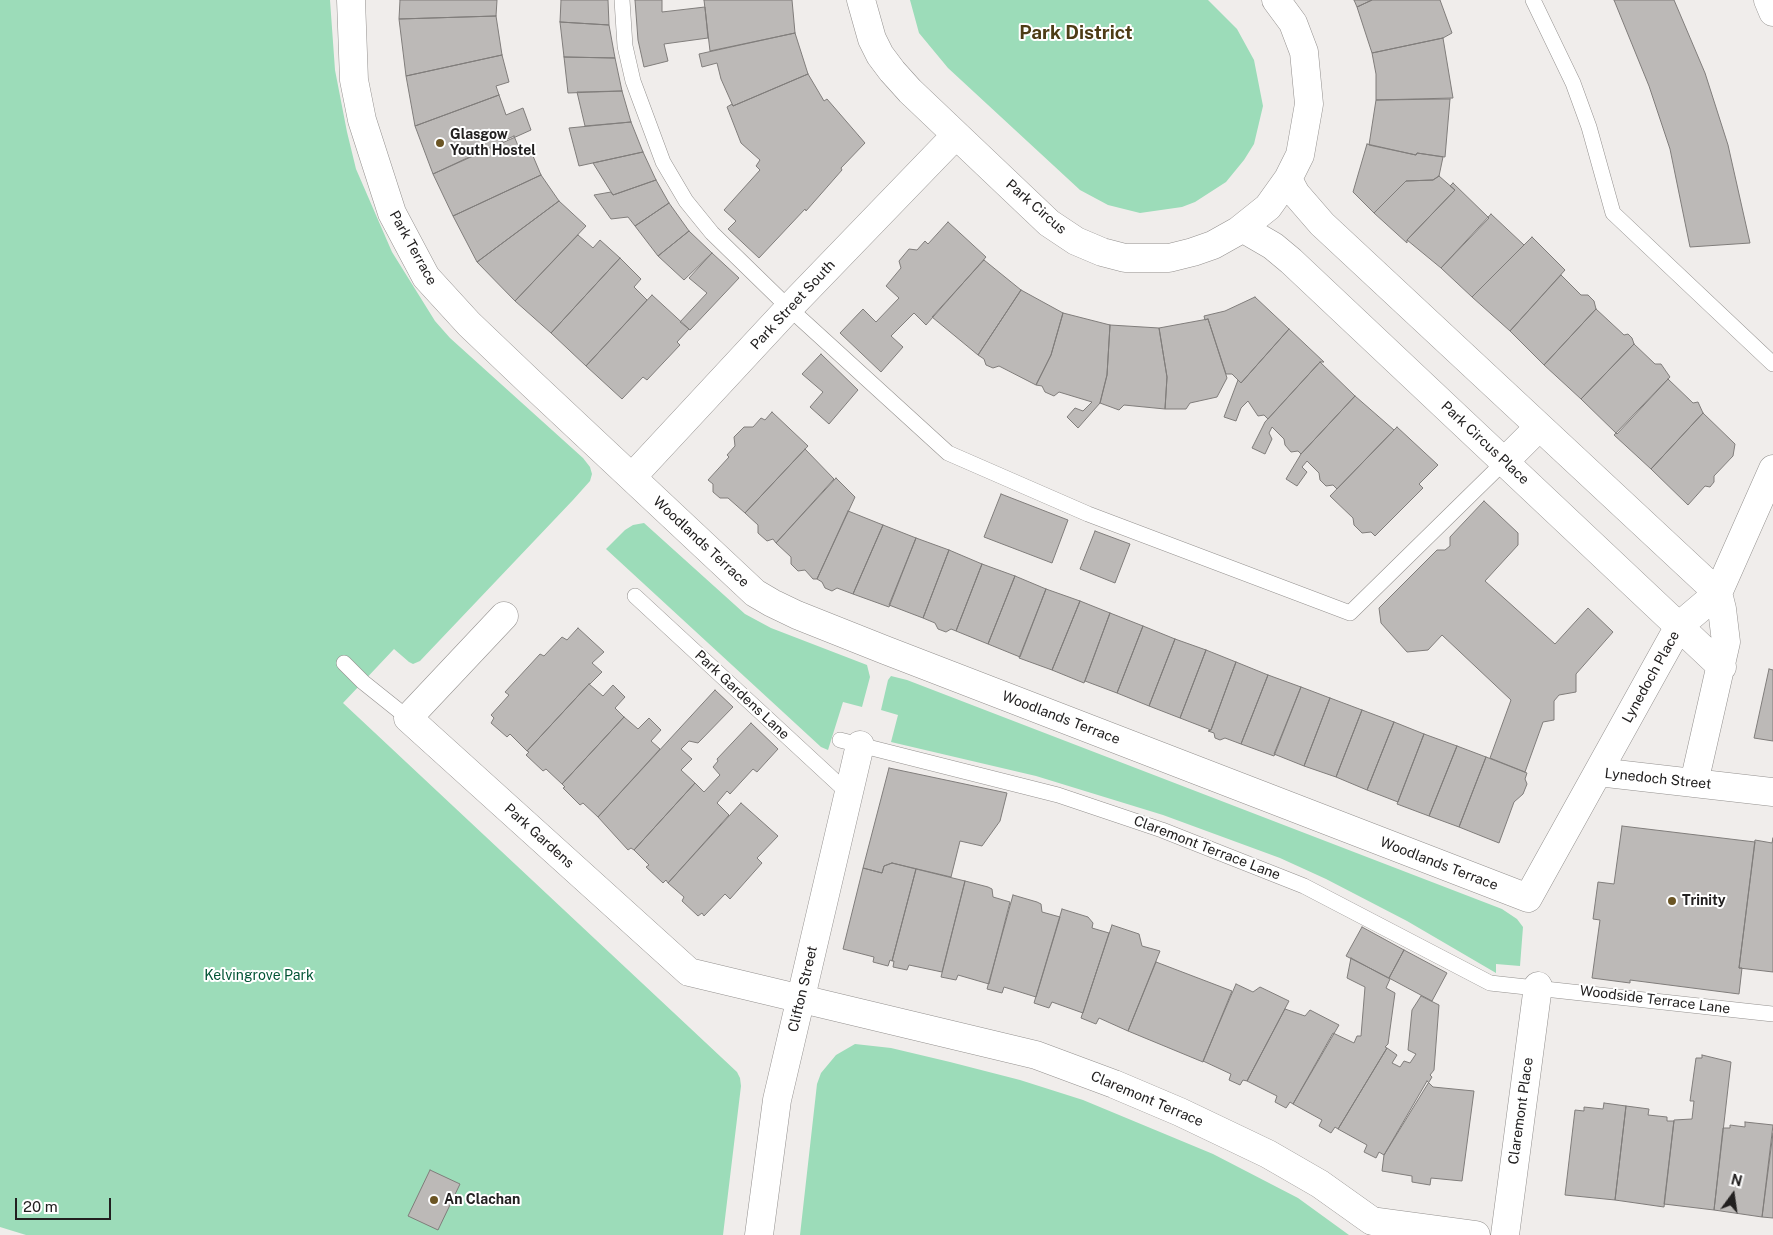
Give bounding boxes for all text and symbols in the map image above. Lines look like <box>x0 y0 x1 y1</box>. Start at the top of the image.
district label: Park District <box>1019 22 1133 44</box>
place label: Glasgow Youth Hostel <box>450 127 536 160</box>
marker: Glasgow Youth Hostel <box>434 137 446 149</box>
street label: Park Circus <box>1002 176 1070 238</box>
street label: Park Terrace <box>386 208 440 288</box>
street label: Park Street South <box>747 257 839 353</box>
street label: Park Circus Place <box>1437 398 1533 488</box>
street label: Woodlands Terrace <box>650 493 752 591</box>
street label: Lynedoch Place <box>1619 628 1683 726</box>
street label: Park Gardens Lane <box>691 647 793 743</box>
street label: Woodlands Terrace <box>1000 688 1122 748</box>
street label: Lynedoch Street <box>1604 765 1712 793</box>
street label: Park Gardens <box>501 800 577 872</box>
street label: Claremont Terrace Lane <box>1131 812 1283 884</box>
street label: Woodlands Terrace <box>1378 834 1500 894</box>
place label: Trinity <box>1682 893 1726 909</box>
marker: Trinity <box>1666 895 1678 907</box>
street label: Clifton Street <box>785 944 821 1034</box>
park label: Kelvingrove Park <box>204 968 314 984</box>
street label: Woodside Terrace Lane <box>1579 982 1731 1018</box>
street label: Claremont Place <box>1505 1056 1537 1166</box>
street label: Claremont Terrace <box>1088 1068 1206 1130</box>
north arrow <box>1708 1170 1758 1220</box>
text: N <box>1729 1171 1744 1190</box>
scale bar <box>18 1188 114 1220</box>
place label: An Clachan <box>444 1192 520 1208</box>
marker: An Clachan <box>428 1194 440 1206</box>
text: 20 m <box>23 1198 58 1215</box>

